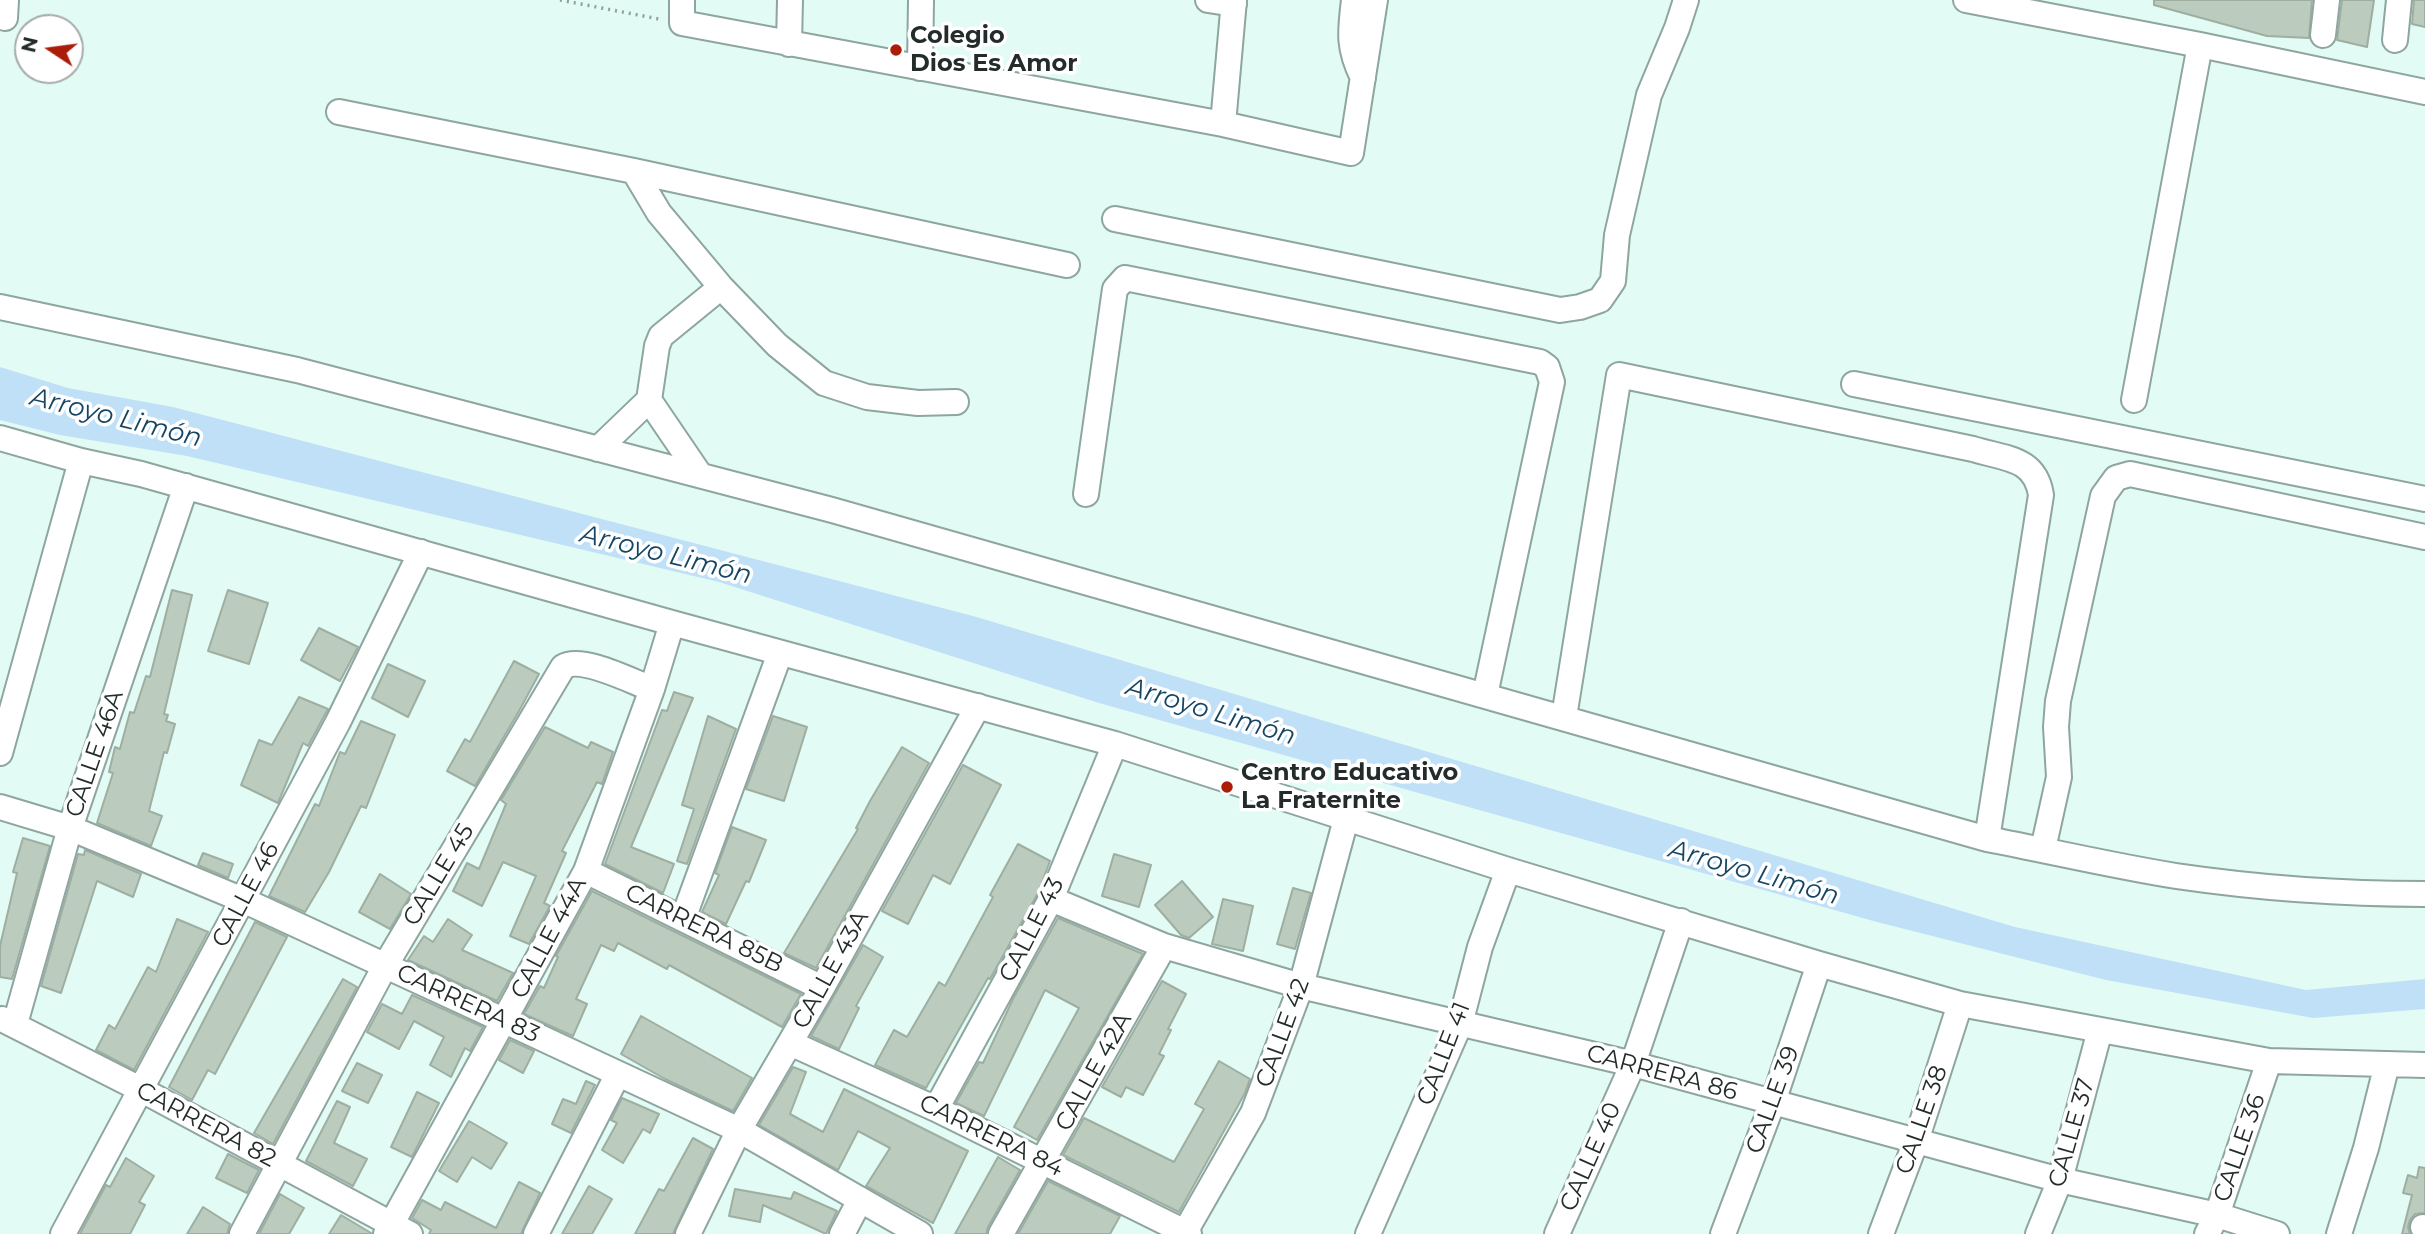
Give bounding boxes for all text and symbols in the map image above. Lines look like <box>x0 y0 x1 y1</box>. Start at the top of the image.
north arrow <box>14 14 84 84</box>
place label: Colegio Dios Es Amor <box>910 22 1078 78</box>
text: N <box>17 35 43 55</box>
marker: Colegio Dios Es Amor <box>888 42 904 58</box>
water label: Arroyo Limón <box>27 382 205 454</box>
water label: Arroyo Limón <box>577 519 755 591</box>
water label: Arroyo Limón <box>1123 671 1299 753</box>
street label: CALLE 46A <box>60 687 130 821</box>
place label: Centro Educativo La Fraternite <box>1241 759 1458 815</box>
marker: Centro Educativo La Fraternite <box>1219 779 1235 795</box>
street label: CALLE 45 <box>397 819 481 931</box>
water label: Arroyo Limón <box>1665 834 1843 912</box>
street label: CALLE 46 <box>206 838 286 952</box>
street label: CALLE 44A <box>505 872 593 1004</box>
street label: CALLE 43 <box>993 873 1071 987</box>
street label: CARRERA 85B <box>620 878 788 980</box>
street label: CALLE 43A <box>787 906 875 1034</box>
street label: CARRERA 83 <box>392 958 544 1050</box>
street label: CALLE 42 <box>1250 975 1316 1091</box>
street label: CALLE 41 <box>1411 998 1477 1110</box>
street label: CALLE 42A <box>1050 1008 1138 1136</box>
street label: CARRERA 86 <box>1583 1039 1741 1107</box>
street label: CALLE 39 <box>1740 1042 1806 1158</box>
street label: CALLE 38 <box>1890 1062 1954 1178</box>
street label: CALLE 37 <box>2043 1075 2101 1191</box>
street label: CARRERA 82 <box>131 1076 281 1174</box>
street label: CARRERA 84 <box>914 1089 1068 1183</box>
street label: CALLE 36 <box>2208 1090 2272 1206</box>
street label: CALLE 40 <box>1554 1098 1628 1216</box>

